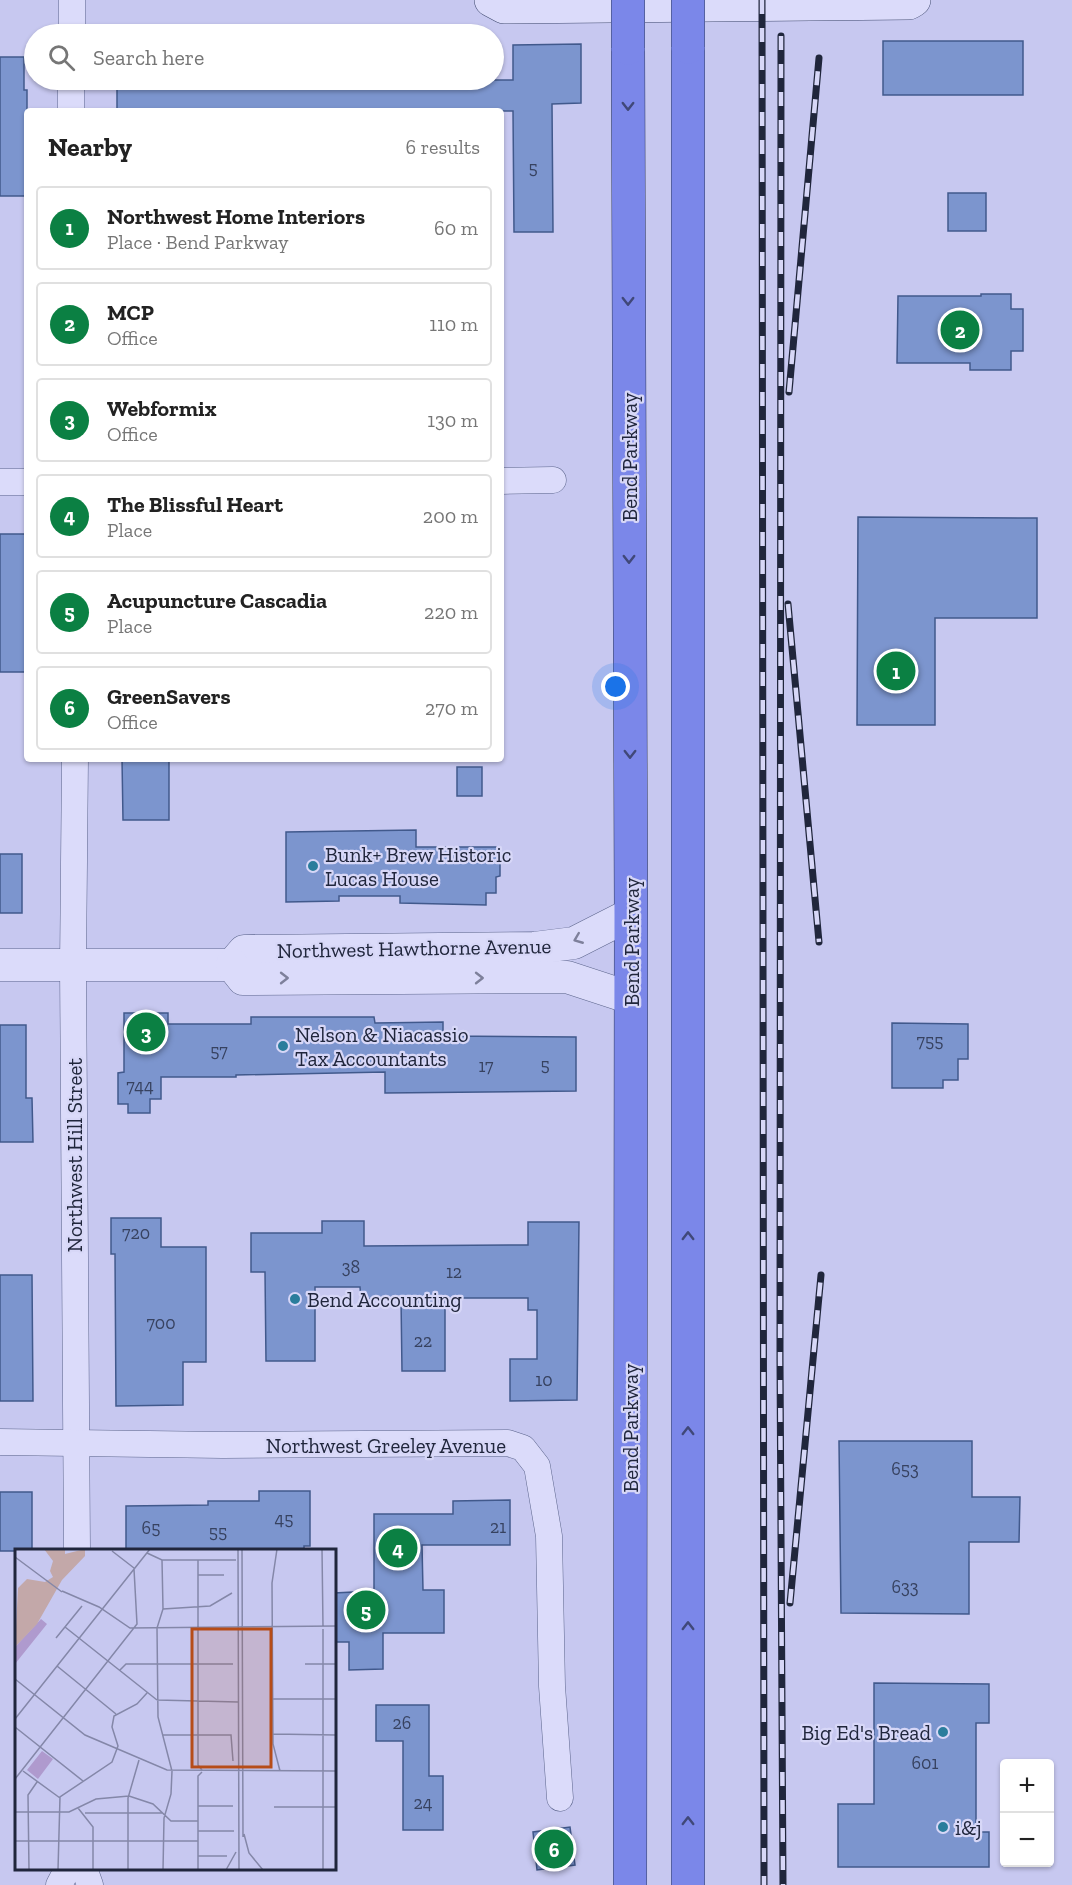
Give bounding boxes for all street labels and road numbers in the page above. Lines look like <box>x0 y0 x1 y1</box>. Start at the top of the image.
street label: Bend Parkway <box>617 392 642 522</box>
street label: Bend Parkway <box>619 877 644 1007</box>
street label: Northwest Hawthorne Avenue <box>277 933 552 963</box>
street label: Northwest Hill Street <box>62 1058 87 1252</box>
street label: Bend Parkway <box>618 1363 643 1493</box>
street label: Northwest Greeley Avenue <box>266 1433 506 1458</box>

